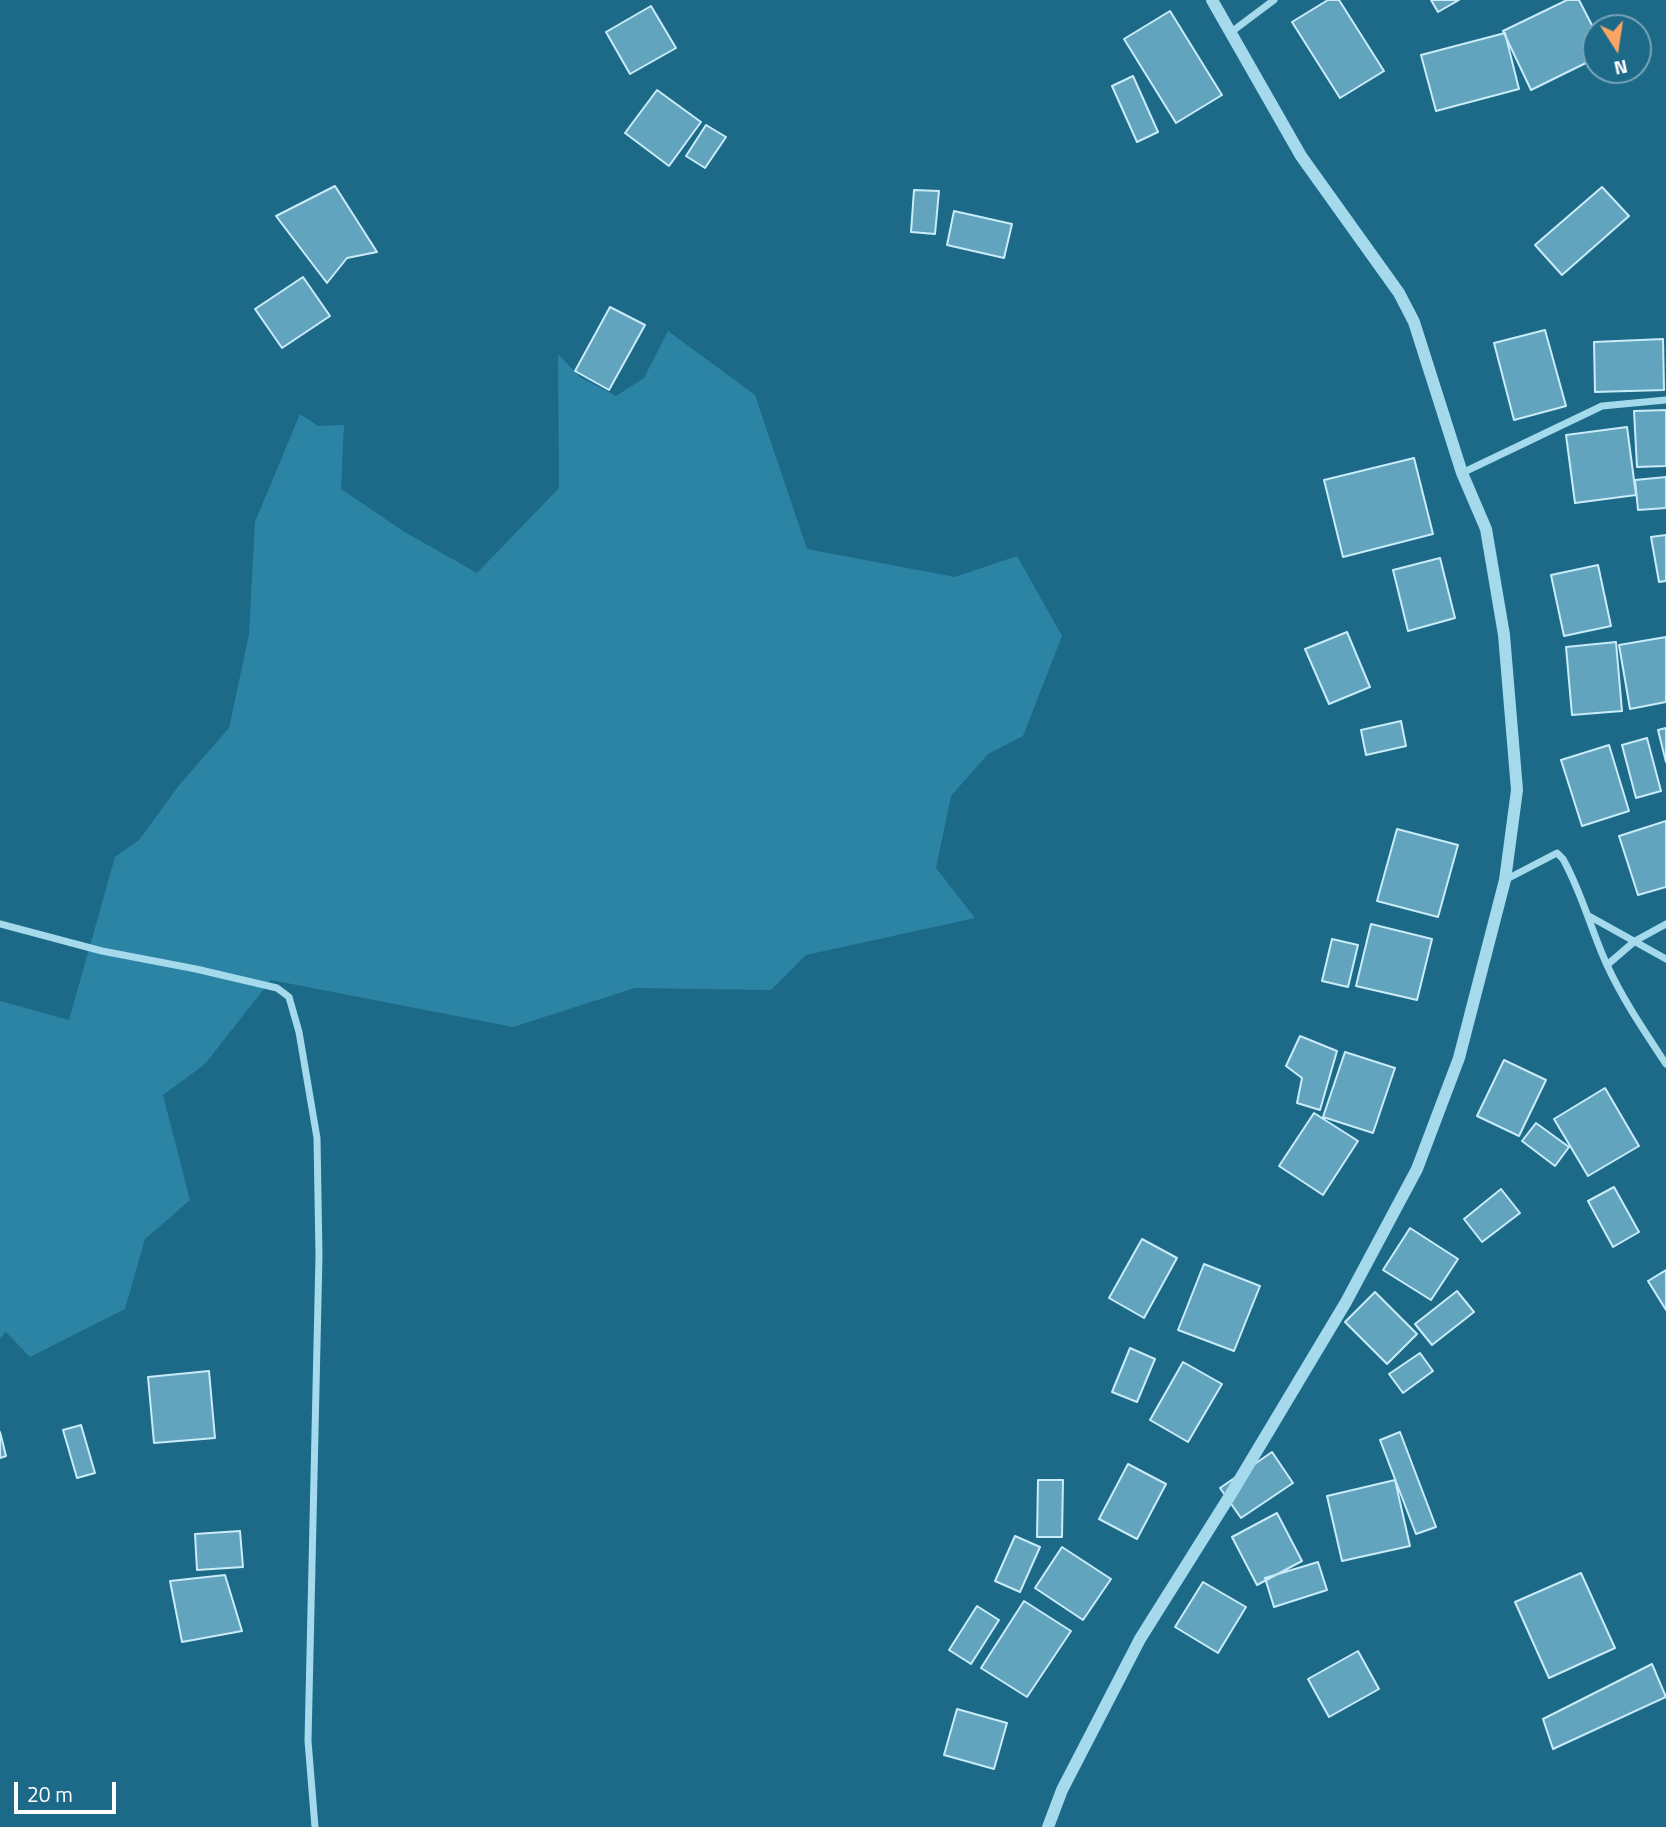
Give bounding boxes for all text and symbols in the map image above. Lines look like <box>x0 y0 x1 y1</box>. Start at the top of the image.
north arrow <box>1582 14 1652 84</box>
text: N <box>1612 53 1631 84</box>
scale bar <box>18 1768 119 1812</box>
text: 20 m <box>27 1778 73 1810</box>

